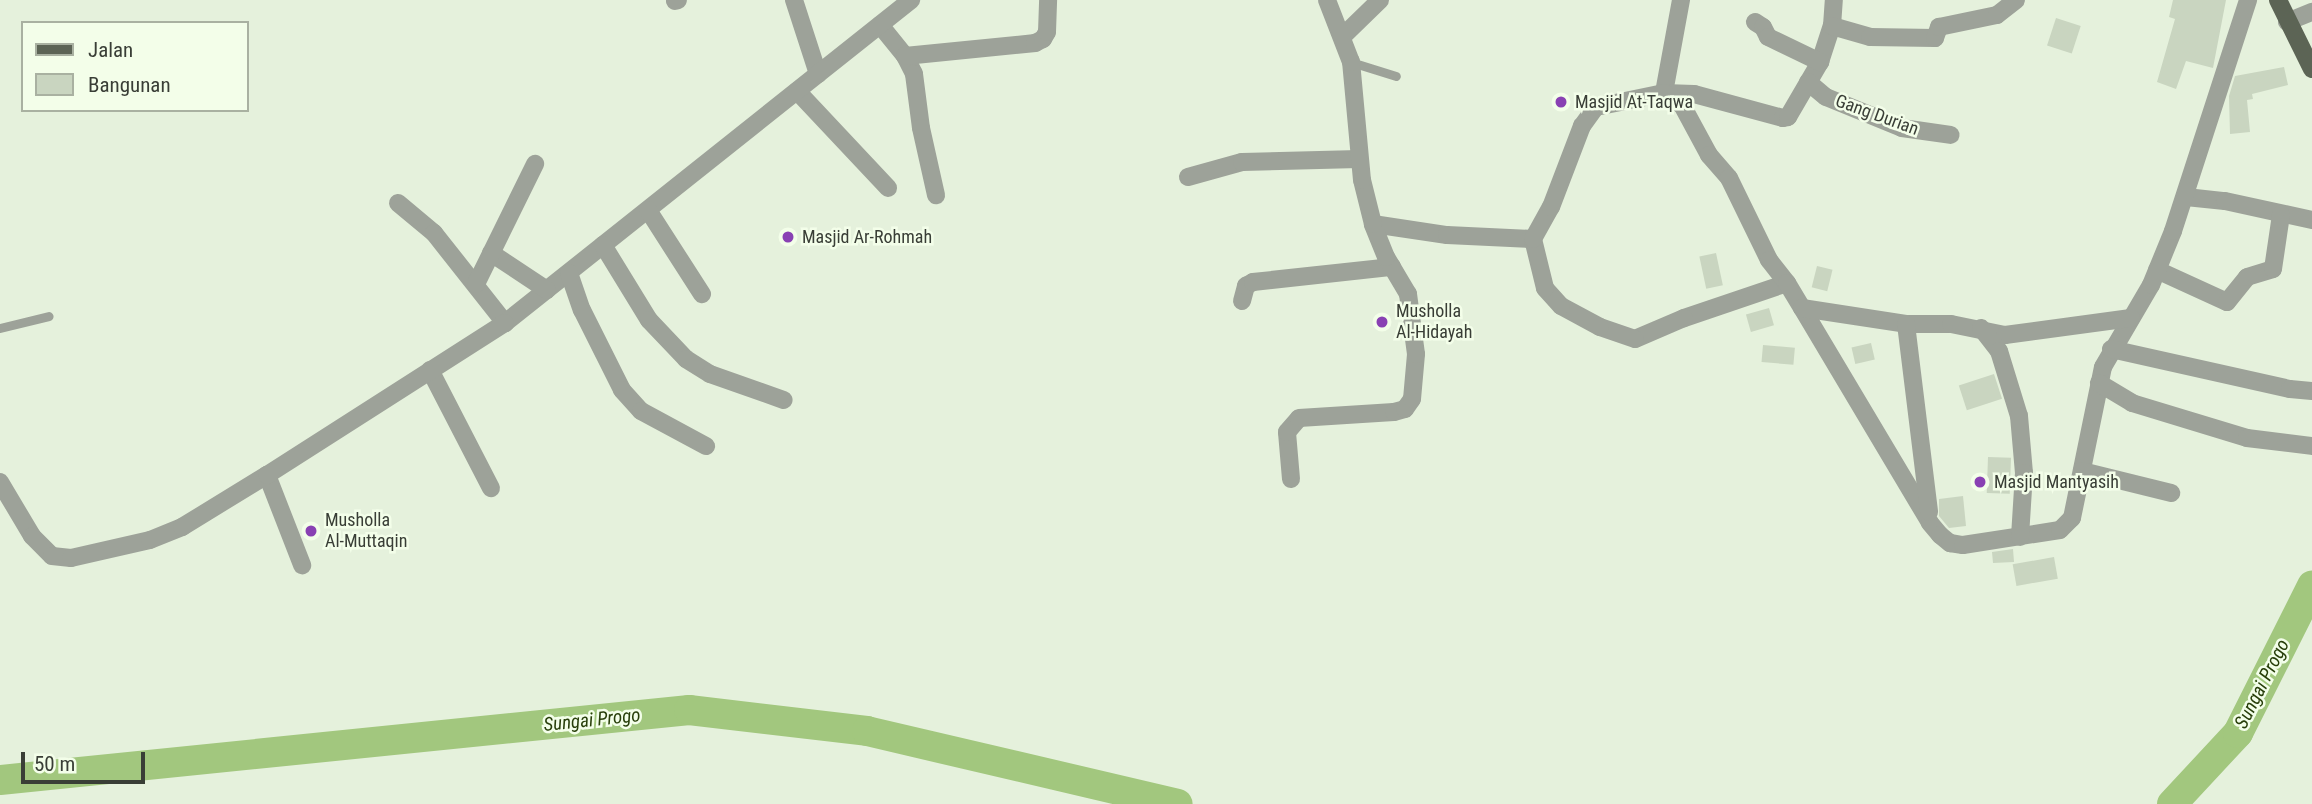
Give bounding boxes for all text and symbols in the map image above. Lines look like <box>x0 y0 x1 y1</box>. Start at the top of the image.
legend <box>21 21 248 112</box>
text: Jalan <box>88 38 133 62</box>
text: Bangunan <box>88 73 171 97</box>
street label: Gang Durian <box>1832 90 1922 140</box>
place label: Masjid At-Taqwa <box>1575 91 1693 113</box>
marker: Masjid At-Taqwa <box>1553 94 1569 110</box>
place label: Masjid Ar-Rohmah <box>802 226 932 248</box>
marker: Masjid Ar-Rohmah <box>780 229 796 245</box>
place label: Musholla Al-Hidayah <box>1396 301 1472 344</box>
marker: Musholla Al-Hidayah <box>1374 314 1390 330</box>
place label: Masjid Mantyasih <box>1994 471 2119 493</box>
marker: Masjid Mantyasih <box>1972 474 1988 490</box>
place label: Musholla Al-Muttaqin <box>325 510 407 552</box>
marker: Musholla Al-Muttaqin <box>303 523 319 539</box>
water label: Sungai Progo <box>2230 636 2294 732</box>
water label: Sungai Progo <box>543 704 641 736</box>
scale bar <box>24 738 149 782</box>
text: 50 m <box>34 752 75 776</box>

